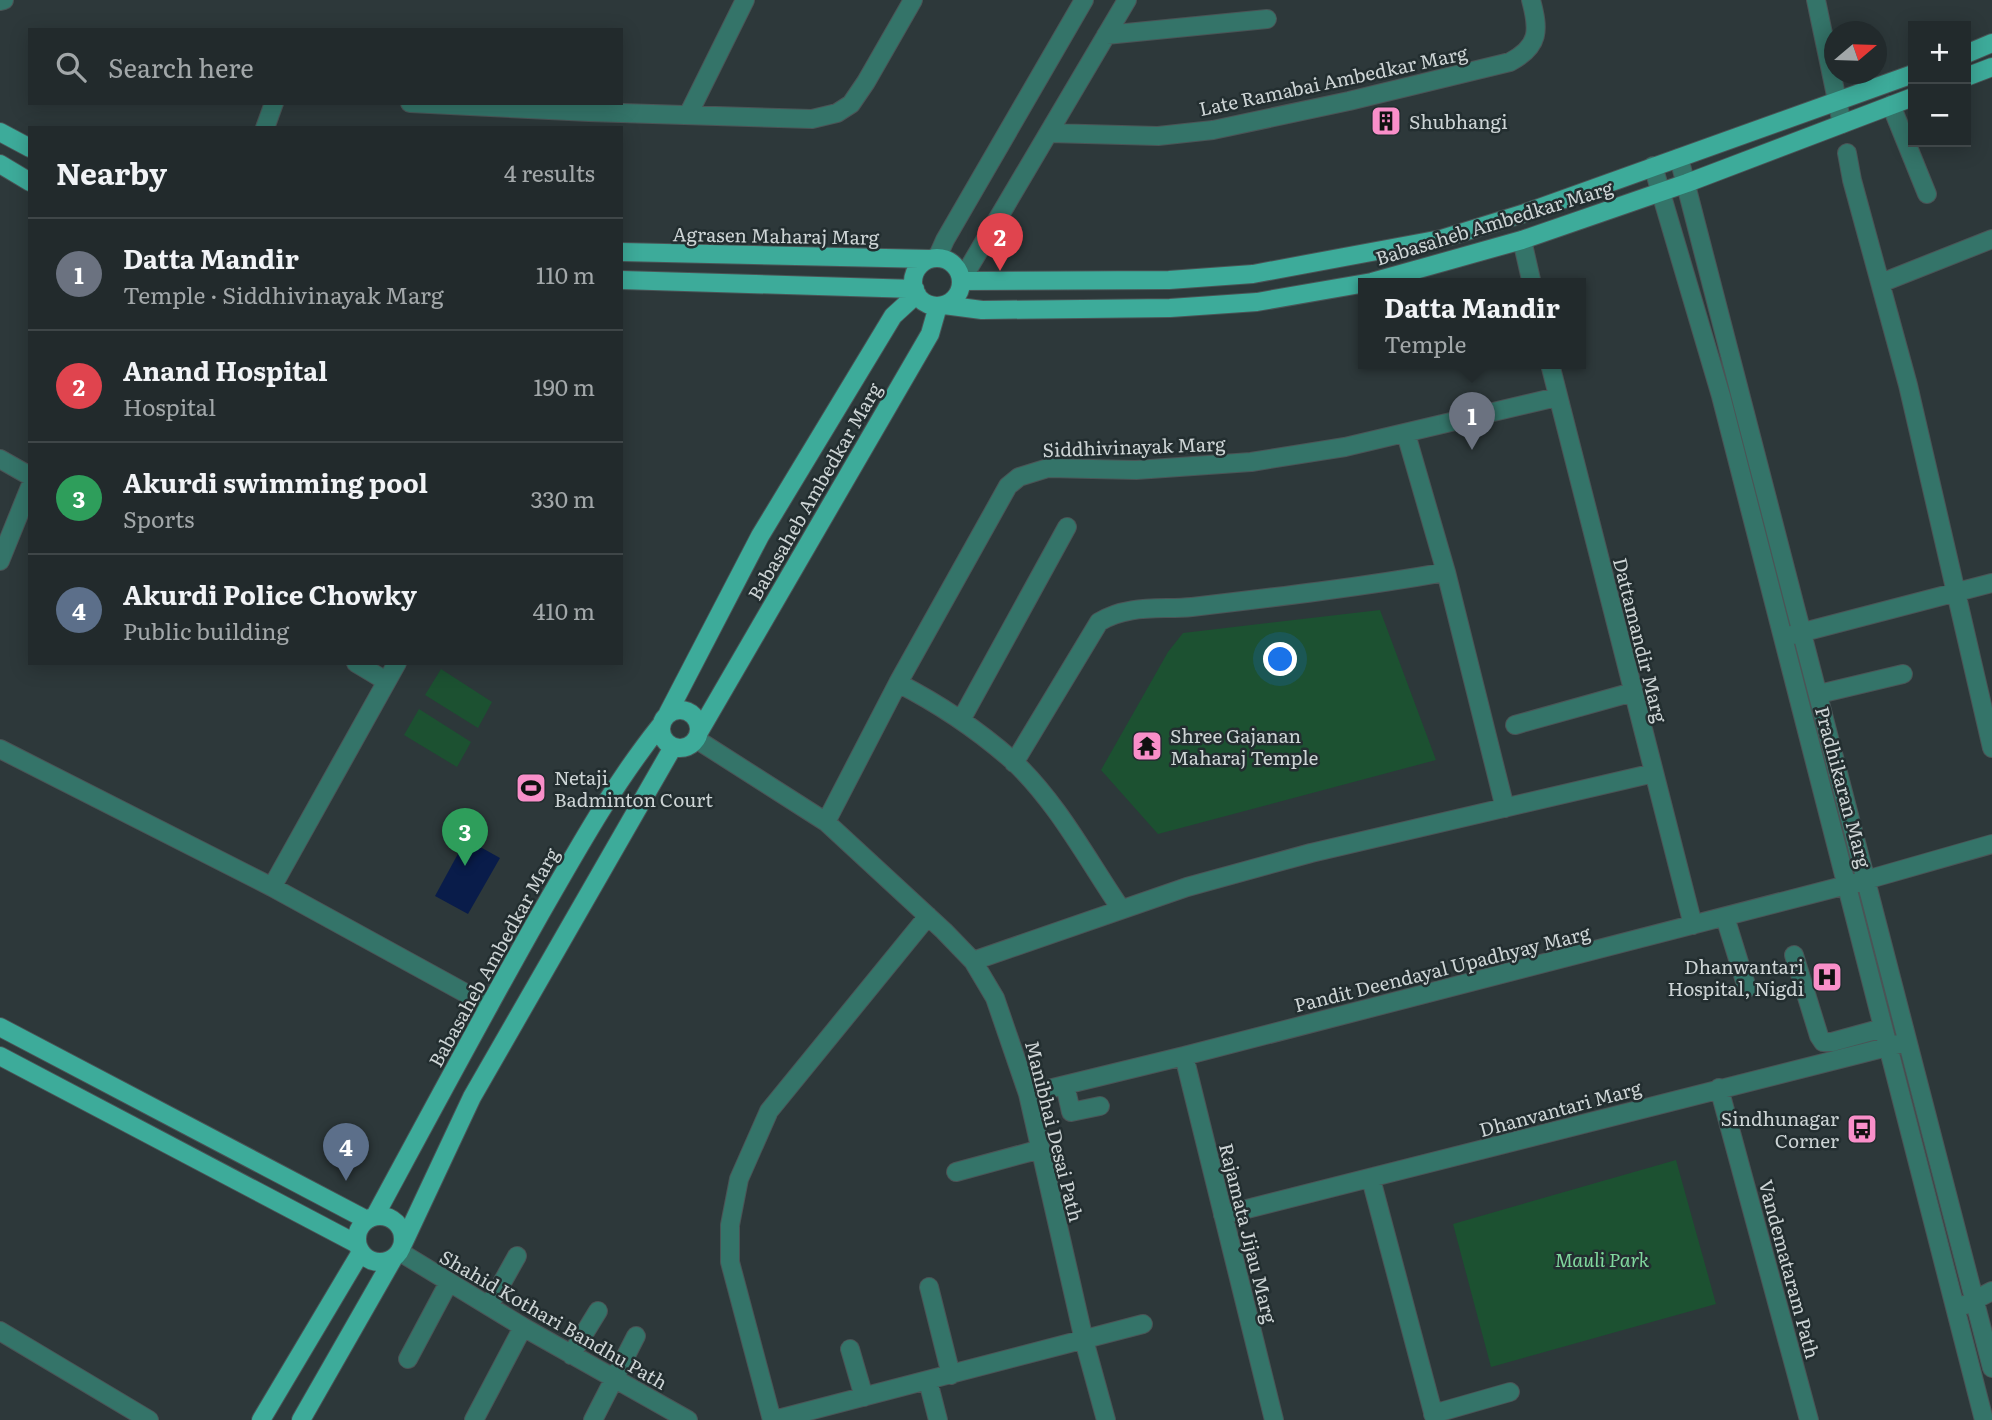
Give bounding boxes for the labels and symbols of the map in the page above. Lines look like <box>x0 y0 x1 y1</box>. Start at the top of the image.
north arrow <box>1824 21 1887 84</box>
street label: Late Ramabai Ambedkar Marg <box>1196 38 1470 122</box>
building icon: Shubhangi <box>1369 104 1403 138</box>
place label: Shubhangi <box>1409 107 1508 135</box>
street label: Babasaheb Ambedkar Marg <box>1372 172 1617 271</box>
pin: 2 <box>977 213 1023 271</box>
street label: Agrasen Maharaj Marg <box>672 219 880 251</box>
street label: Babasaheb Ambedkar Marg <box>740 377 888 605</box>
pin: 1 <box>1449 392 1495 450</box>
street label: Siddhivinayak Marg <box>1042 429 1226 463</box>
street label: Dattamandir Marg <box>1607 554 1675 726</box>
your location <box>1263 642 1297 676</box>
street label: Pradhikaran Marg <box>1809 703 1879 871</box>
place label: Shree Gajanan Maharaj Temple <box>1170 721 1318 771</box>
temple icon: Shree Gajanan Maharaj Temple <box>1130 729 1164 763</box>
place label: Netaji Badminton Court <box>554 763 713 813</box>
sports icon: Netaji Badminton Court <box>514 771 548 805</box>
pin: 3 <box>442 808 488 866</box>
street label: Babasaheb Ambedkar Marg <box>421 842 565 1072</box>
street label: Pandit Deendayal Upadhyay Marg <box>1291 918 1593 1018</box>
place label: Dhanwantari Hospital, Nigdi <box>1667 952 1804 1002</box>
hospital icon: Dhanwantari Hospital, Nigdi <box>1810 960 1844 994</box>
street label: Manibhai Desai Path <box>1019 1037 1091 1225</box>
street label: Dhanvantari Marg <box>1476 1073 1645 1143</box>
place label: Sindhunagar Corner <box>1721 1104 1839 1154</box>
bus stop icon: Sindhunagar Corner <box>1845 1112 1879 1146</box>
pin: 4 <box>323 1123 369 1181</box>
street label: Rajamata Jijau Marg <box>1213 1140 1285 1327</box>
street label: Vandemataram Path <box>1753 1176 1827 1362</box>
street label: Shahid Kothari Bandhu Path <box>435 1242 673 1396</box>
park label: Mauli Park <box>1555 1245 1650 1273</box>

